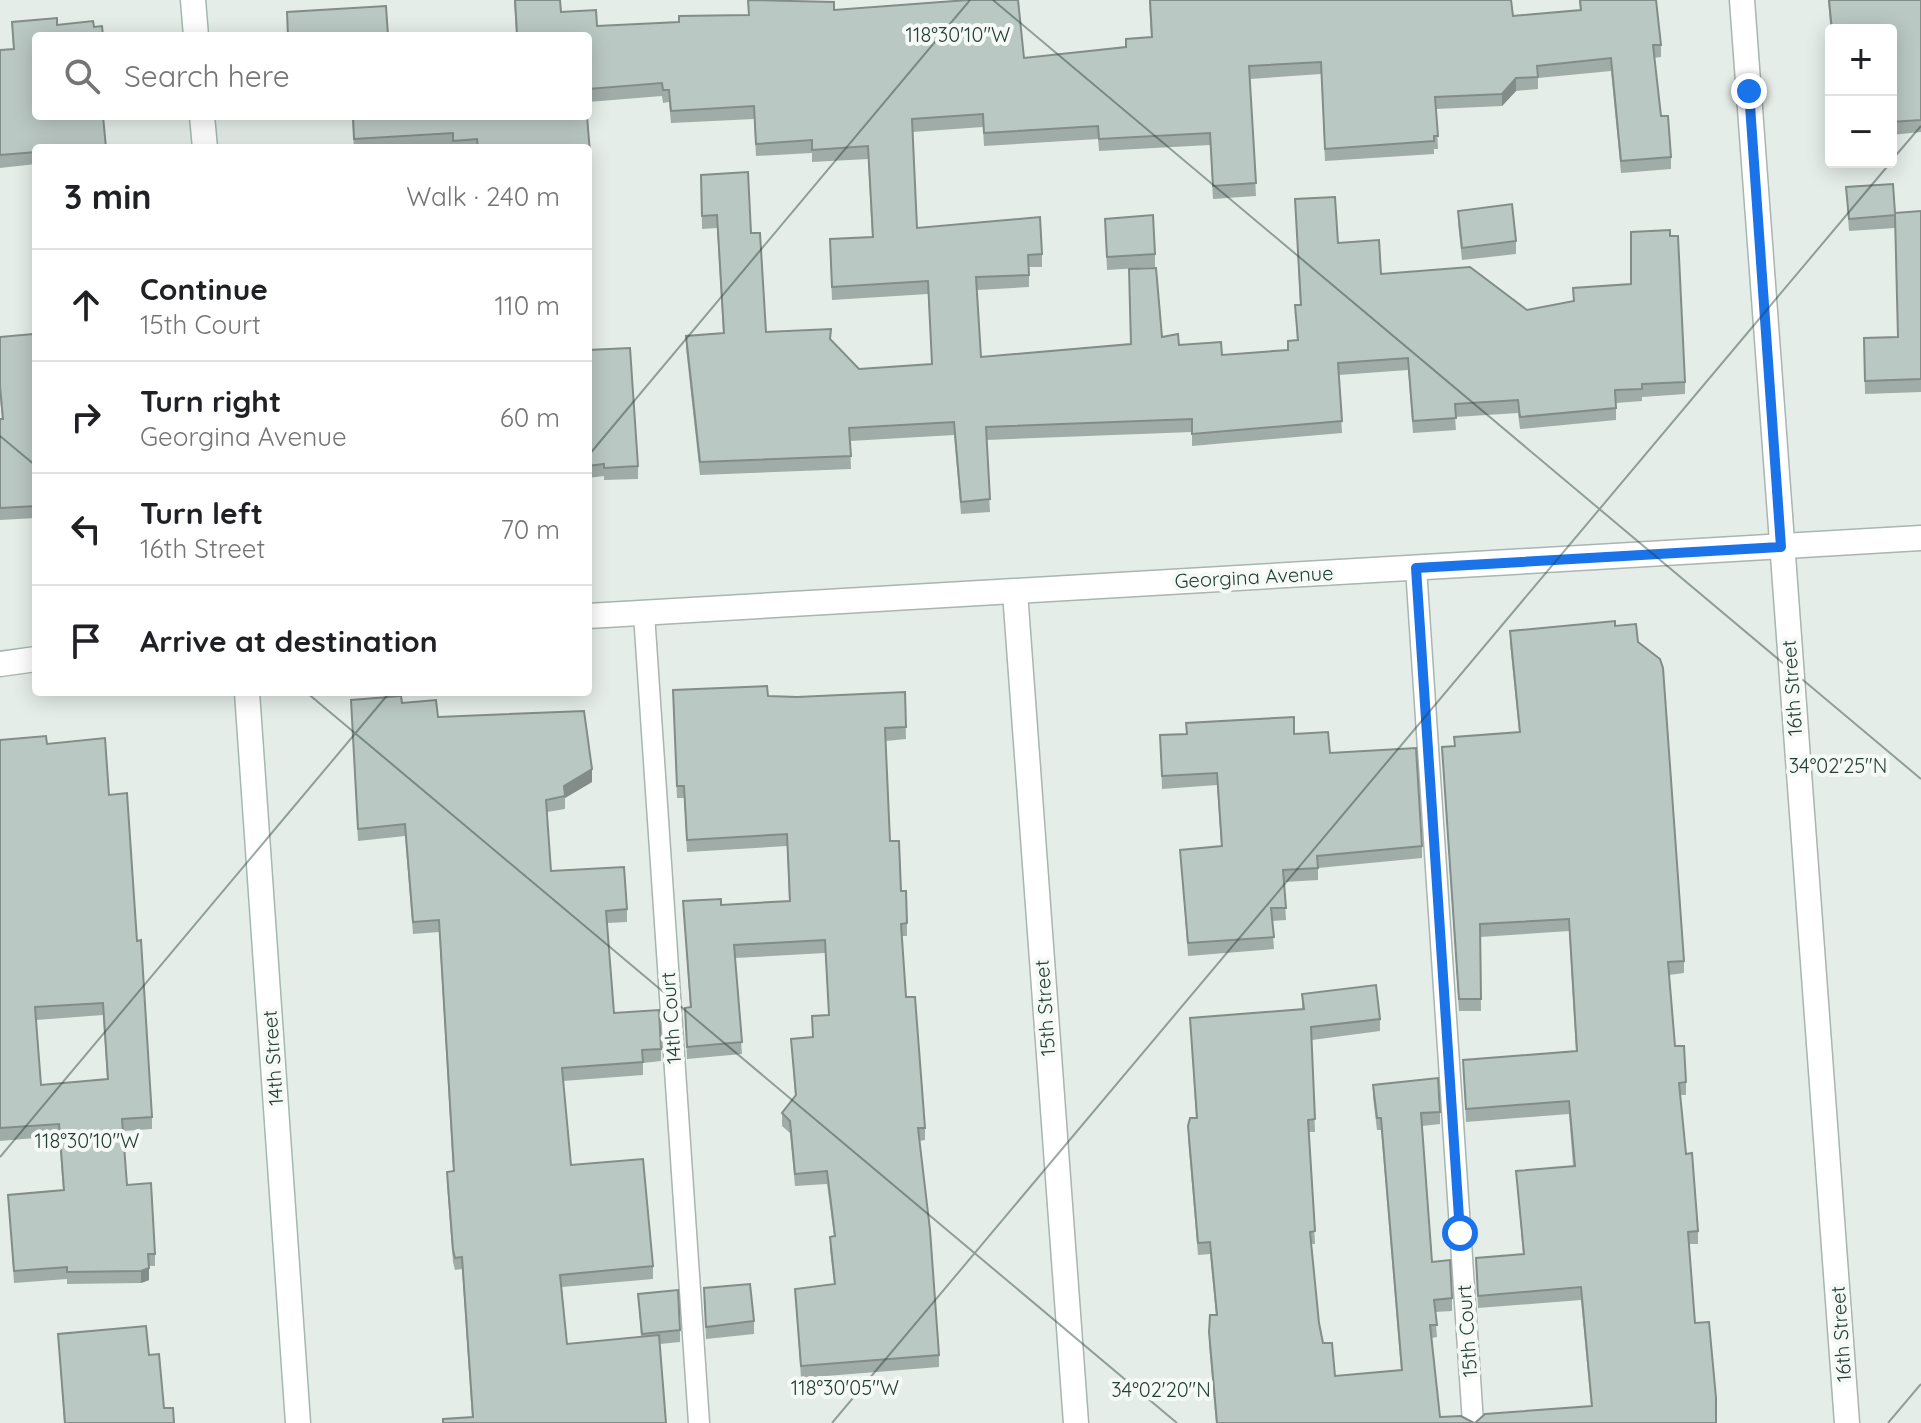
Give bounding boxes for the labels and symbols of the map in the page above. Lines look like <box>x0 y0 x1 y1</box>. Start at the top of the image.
text: 118°30'10"W <box>906 22 1010 47</box>
route end <box>1731 73 1767 109</box>
street label: Georgina Avenue <box>1174 560 1334 593</box>
street label: 16th Street <box>1776 639 1807 737</box>
text: 34°02'25"N <box>1789 753 1887 778</box>
street label: 15th Street <box>1029 959 1060 1057</box>
street label: 14th Court <box>655 971 686 1065</box>
street label: 14th Street <box>257 1009 288 1107</box>
text: 118°30'10"W <box>35 1128 139 1153</box>
route start <box>1442 1215 1478 1251</box>
street label: 15th Court <box>1451 1284 1482 1378</box>
street label: 16th Street <box>1825 1285 1856 1383</box>
text: 118°30'05"W <box>791 1375 899 1400</box>
text: 34°02'20"N <box>1111 1377 1211 1402</box>

